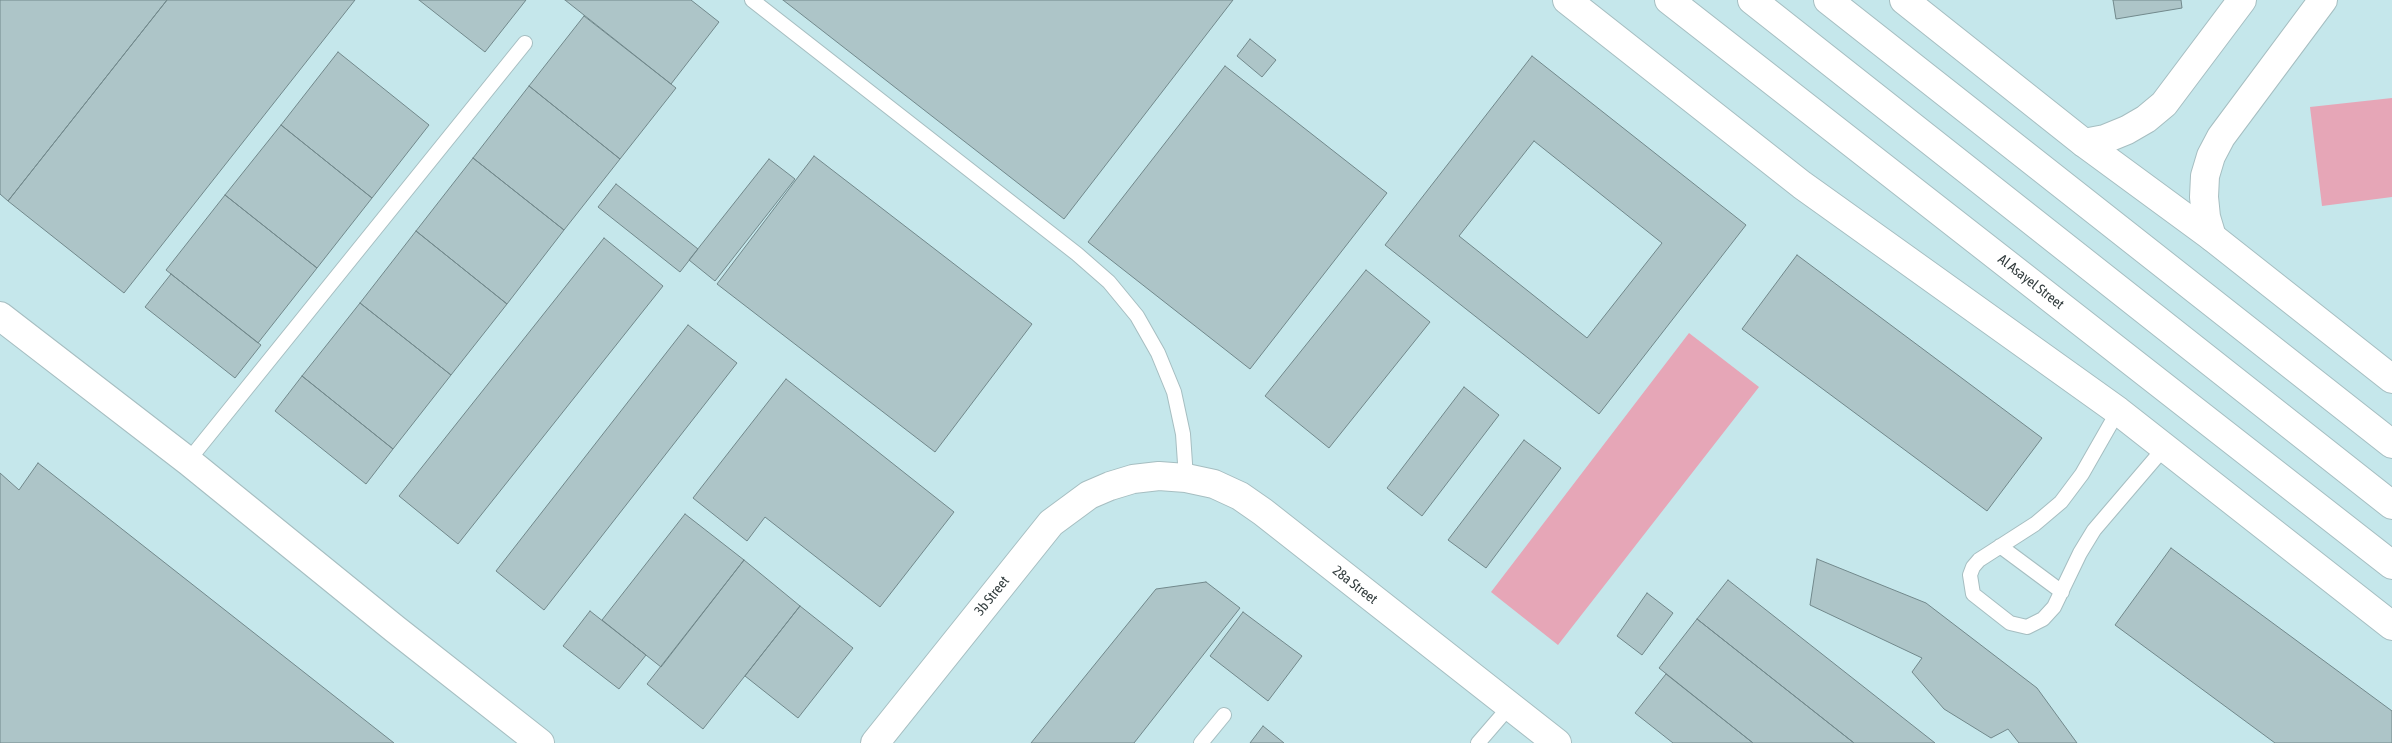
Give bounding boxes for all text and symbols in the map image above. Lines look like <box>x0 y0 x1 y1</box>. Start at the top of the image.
street label: Al Asayel Street <box>1995 251 2067 313</box>
street label: 28a Street <box>1329 562 1381 608</box>
street label: 3b Street <box>971 573 1013 619</box>

